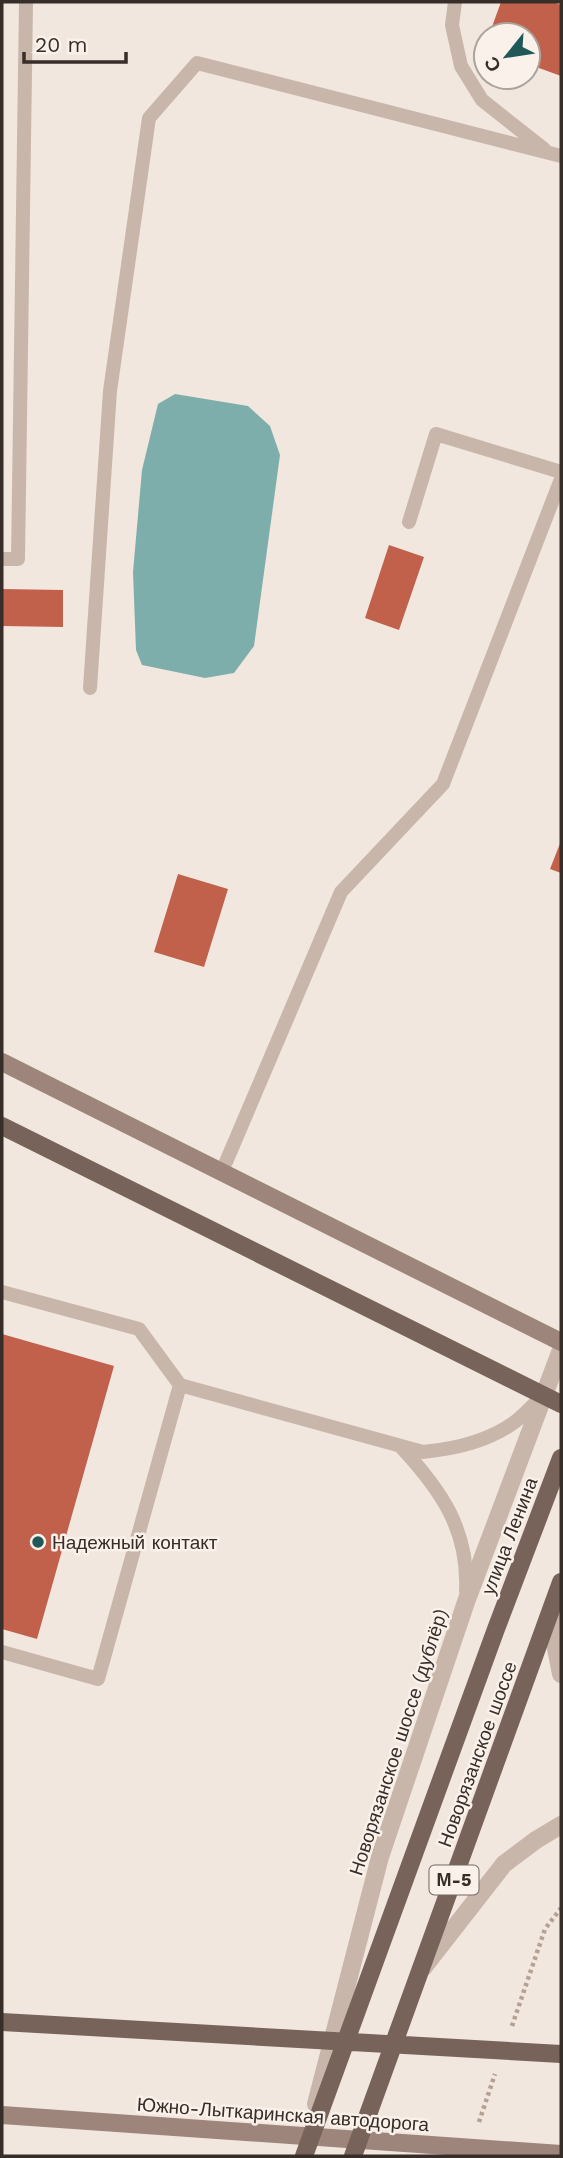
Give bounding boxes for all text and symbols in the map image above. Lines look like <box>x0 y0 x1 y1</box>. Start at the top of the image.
scale bar <box>24 21 126 65</box>
north arrow <box>472 21 542 91</box>
text: 20 m <box>35 32 87 57</box>
text: С <box>479 52 506 76</box>
street label: улица Ленина <box>477 1474 543 1598</box>
place label: Надежный контакт <box>52 1531 218 1554</box>
marker: Надежный контакт <box>30 1534 46 1550</box>
street label: Новорязанское шоссе (дублёр) <box>344 1606 453 1878</box>
street label: Новорязанское шоссе <box>433 1658 522 1850</box>
road number: М-5 <box>430 1866 478 1894</box>
street label: Южно-Лыткаринская автодорога <box>136 2093 430 2136</box>

